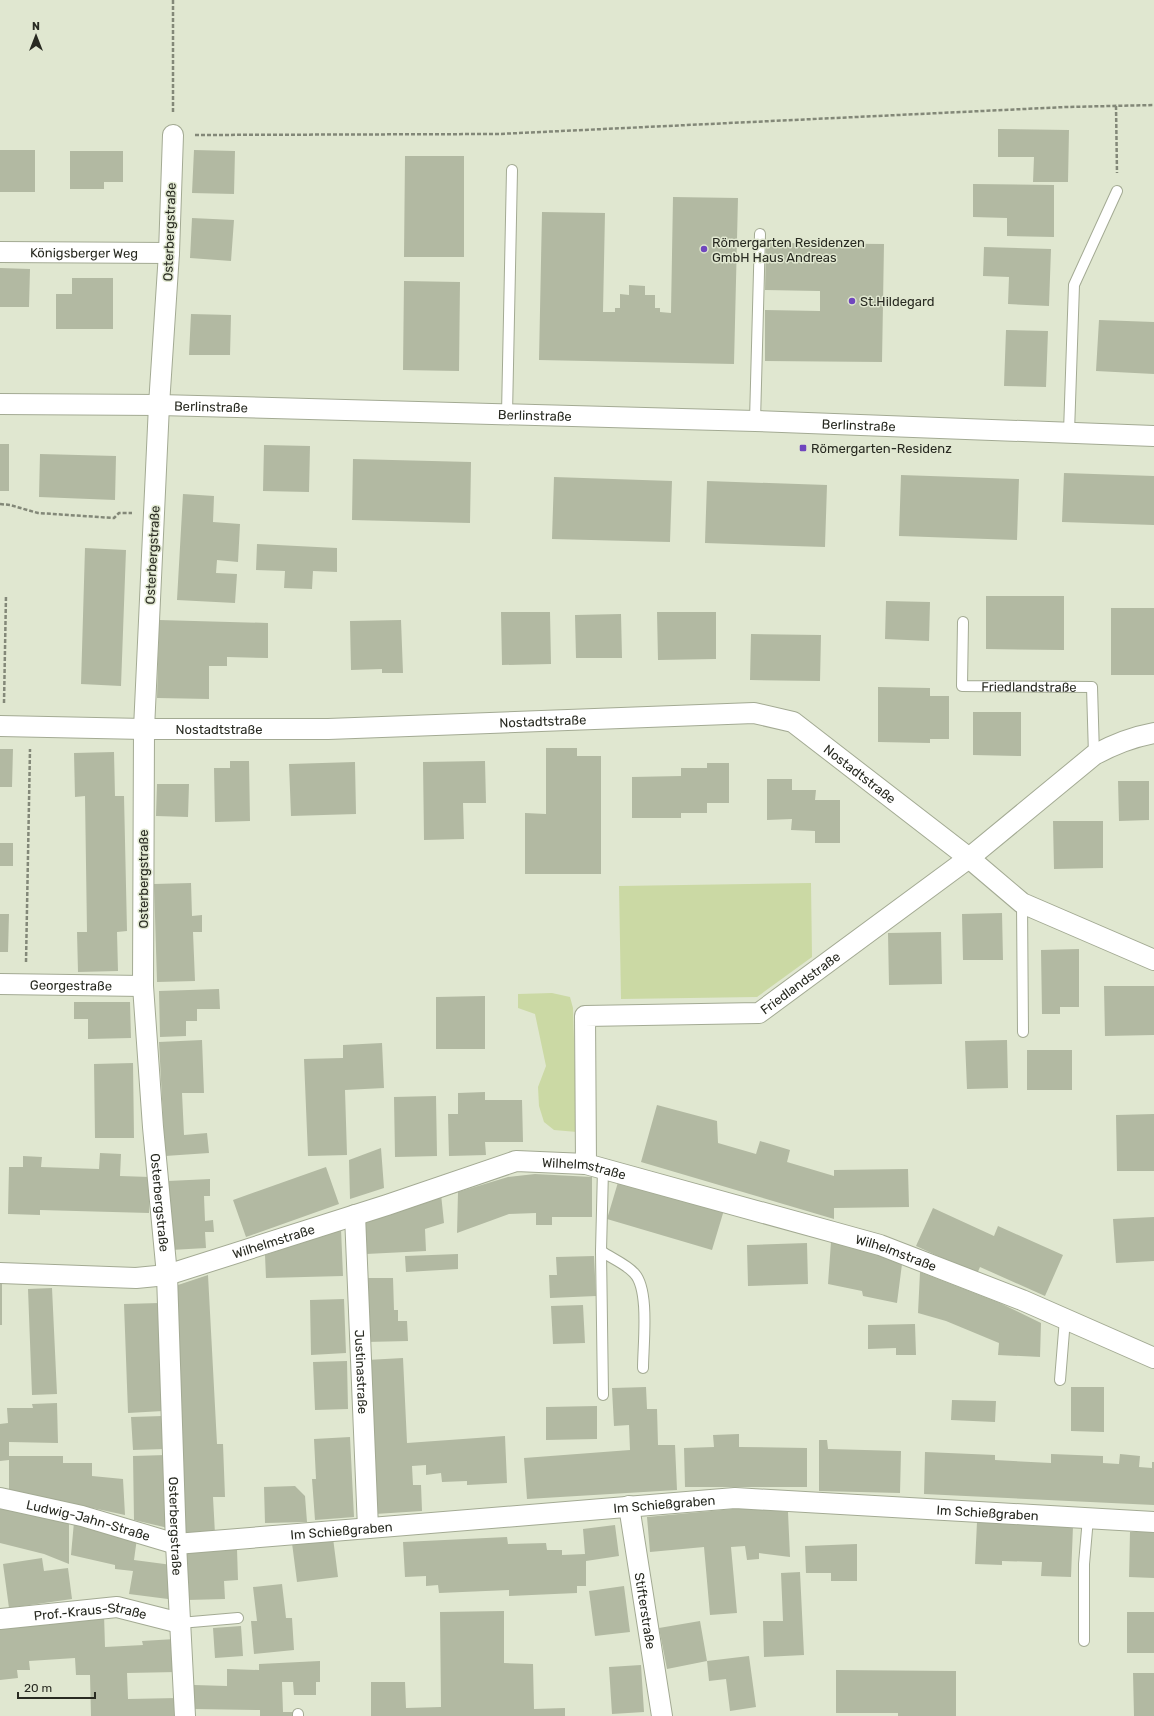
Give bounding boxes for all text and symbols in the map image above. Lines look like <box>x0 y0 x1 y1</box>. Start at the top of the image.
north arrow <box>16 16 56 56</box>
text: N <box>32 20 40 33</box>
street label: Osterbergstraße <box>160 182 180 282</box>
place label: Römergarten Residenzen GmbH Haus Andreas <box>712 235 865 265</box>
marker: Römergarten Residenzen GmbH Haus Andreas <box>699 244 709 254</box>
street label: Königsberger Weg <box>30 245 138 262</box>
place label: St.Hildegard <box>860 294 934 310</box>
marker: St.Hildegard <box>847 296 857 306</box>
street label: Berlinstraße <box>174 398 248 415</box>
street label: Berlinstraße <box>498 407 572 424</box>
street label: Berlinstraße <box>822 417 896 434</box>
place label: Römergarten-Residenz <box>811 441 952 457</box>
marker: Römergarten-Residenz <box>798 443 808 453</box>
street label: Osterbergstraße <box>142 505 164 605</box>
street label: Friedlandstraße <box>981 679 1077 695</box>
street label: Nostadtstraße <box>499 712 587 731</box>
street label: Nostadtstraße <box>175 722 262 737</box>
street label: Nostadtstraße <box>821 742 899 807</box>
street label: Osterbergstraße <box>136 830 152 928</box>
street label: Friedlandstraße <box>758 949 843 1017</box>
street label: Georgestraße <box>30 977 112 994</box>
street label: Osterbergstraße <box>148 1153 172 1253</box>
street label: Wilhelmstraße <box>542 1155 628 1183</box>
street label: Wilhelmstraße <box>231 1221 317 1262</box>
street label: Wilhelmstraße <box>854 1232 939 1274</box>
street label: Justinastraße <box>352 1329 370 1415</box>
street label: Osterbergstraße <box>166 1476 185 1576</box>
street label: Im Schießgraben <box>613 1493 716 1516</box>
street label: Ludwig-Jahn-Straße <box>25 1497 152 1544</box>
street label: Im Schießgraben <box>936 1503 1039 1523</box>
street label: Im Schießgraben <box>290 1519 393 1543</box>
street label: Stifterstraße <box>632 1571 658 1650</box>
street label: Prof.-Kraus-Straße <box>33 1600 148 1624</box>
scale bar <box>18 1674 95 1700</box>
text: 20 m <box>24 1681 52 1695</box>

